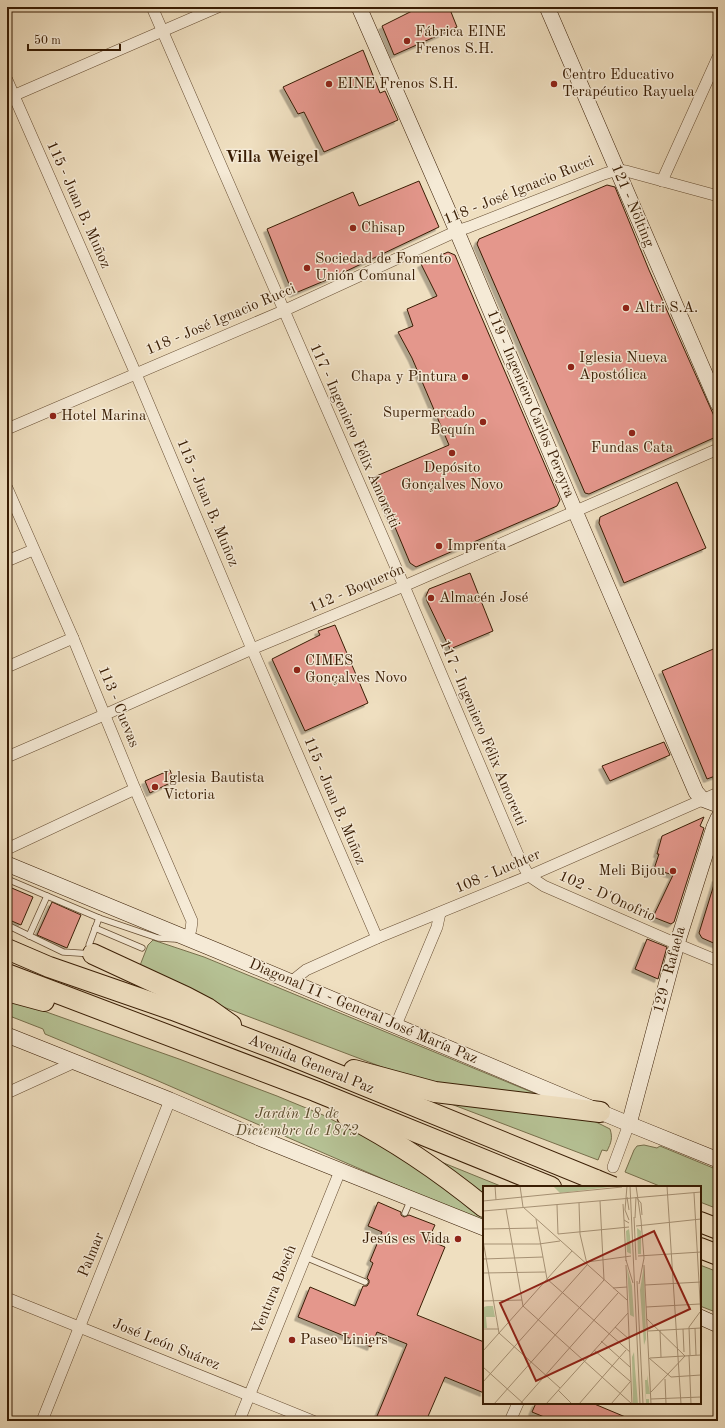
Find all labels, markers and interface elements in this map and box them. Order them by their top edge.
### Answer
place label: Fábrica EINE Frenos S.H. [415,25,506,57]
scale bar [28,26,120,52]
text: 50 m [34,34,61,47]
marker: Fábrica EINE Frenos S.H. [402,36,412,46]
place label: Centro Educativo Terapéutico Rayuela [562,68,695,100]
place label: EINE Frenos S.H. [337,77,458,92]
marker: EINE Frenos S.H. [324,79,334,89]
marker: Centro Educativo Terapéutico Rayuela [549,79,559,89]
street label: 115 - Juan B. Muñoz [43,139,113,271]
district label: Villa Weigel [225,149,319,166]
street label: 118 - José Ignacio Rucci [442,154,596,228]
street label: 121 - Nölting [608,162,656,250]
place label: Chisap [361,221,405,236]
marker: Chisap [348,223,358,233]
place label: Sociedad de Fomento Unión Comunal [315,252,452,284]
marker: Sociedad de Fomento Unión Comunal [302,263,312,273]
street label: 118 - José Ignacio Rucci [144,282,298,358]
place label: Altri S.A. [634,301,698,316]
marker: Altri S.A. [621,303,631,313]
street label: 119 - Ingeniero Carlos Pereyra [484,308,577,501]
street label: 117 - Ingeniero Félix Amoretti [306,341,402,531]
place label: Iglesia Nueva Apostólica [579,351,668,383]
marker: Iglesia Nueva Apostólica [566,362,576,372]
place label: Chapa y Pintura [351,370,458,385]
marker: Chapa y Pintura [460,372,470,382]
place label: Supermercado Bequín [383,406,475,438]
place label: Hotel Marina [61,409,147,424]
marker: Hotel Marina [48,411,58,421]
marker: Supermercado Bequín [478,417,488,427]
marker: Fundas Cata [627,428,637,438]
street label: 115 - Juan B. Muñoz [173,437,241,569]
place label: Fundas Cata [591,441,674,456]
marker: Depósito Gonçalves Novo [447,448,457,458]
place label: Depósito Gonçalves Novo [401,461,503,493]
place label: Imprenta [447,539,507,554]
marker: Imprenta [434,541,444,551]
street label: 112 - Boquerón [307,562,407,616]
place label: Almacén José [439,591,529,606]
marker: Almacén José [426,593,436,603]
street label: 117 - Ingeniero Félix Amoretti [436,638,528,828]
place label: CIMES Gonçalves Novo [305,654,407,686]
street label: 113 - Cuevas [95,664,141,750]
marker: CIMES Gonçalves Novo [292,665,302,675]
street label: 115 - Juan B. Muñoz [300,735,368,867]
place label: Iglesia Bautista Victoria [163,771,265,803]
marker: Iglesia Bautista Victoria [150,782,160,792]
street label: 108 - Luchter [453,847,543,897]
place label: Meli Bijou [599,864,665,879]
marker: Meli Bijou [668,866,678,876]
street label: 102 - D'Onofrio [556,869,658,925]
street label: 129 - Rafaela [651,925,689,1015]
street label: Diagonal 11 - General José María Paz [246,957,480,1067]
street label: Avenida General Paz [246,1033,376,1097]
park label: Jardín 18 de Diciembre de 1872 [235,1107,359,1139]
inset map [483,1186,701,1404]
street label: Palmar [76,1231,108,1279]
place label: Jesús es Vida [362,1232,451,1247]
marker: Jesús es Vida [453,1234,463,1244]
street label: Ventura Bosch [250,1243,300,1337]
street label: José León Suárez [110,1317,222,1373]
place label: Paseo Liniers [300,1333,388,1348]
marker: Paseo Liniers [287,1335,297,1345]

